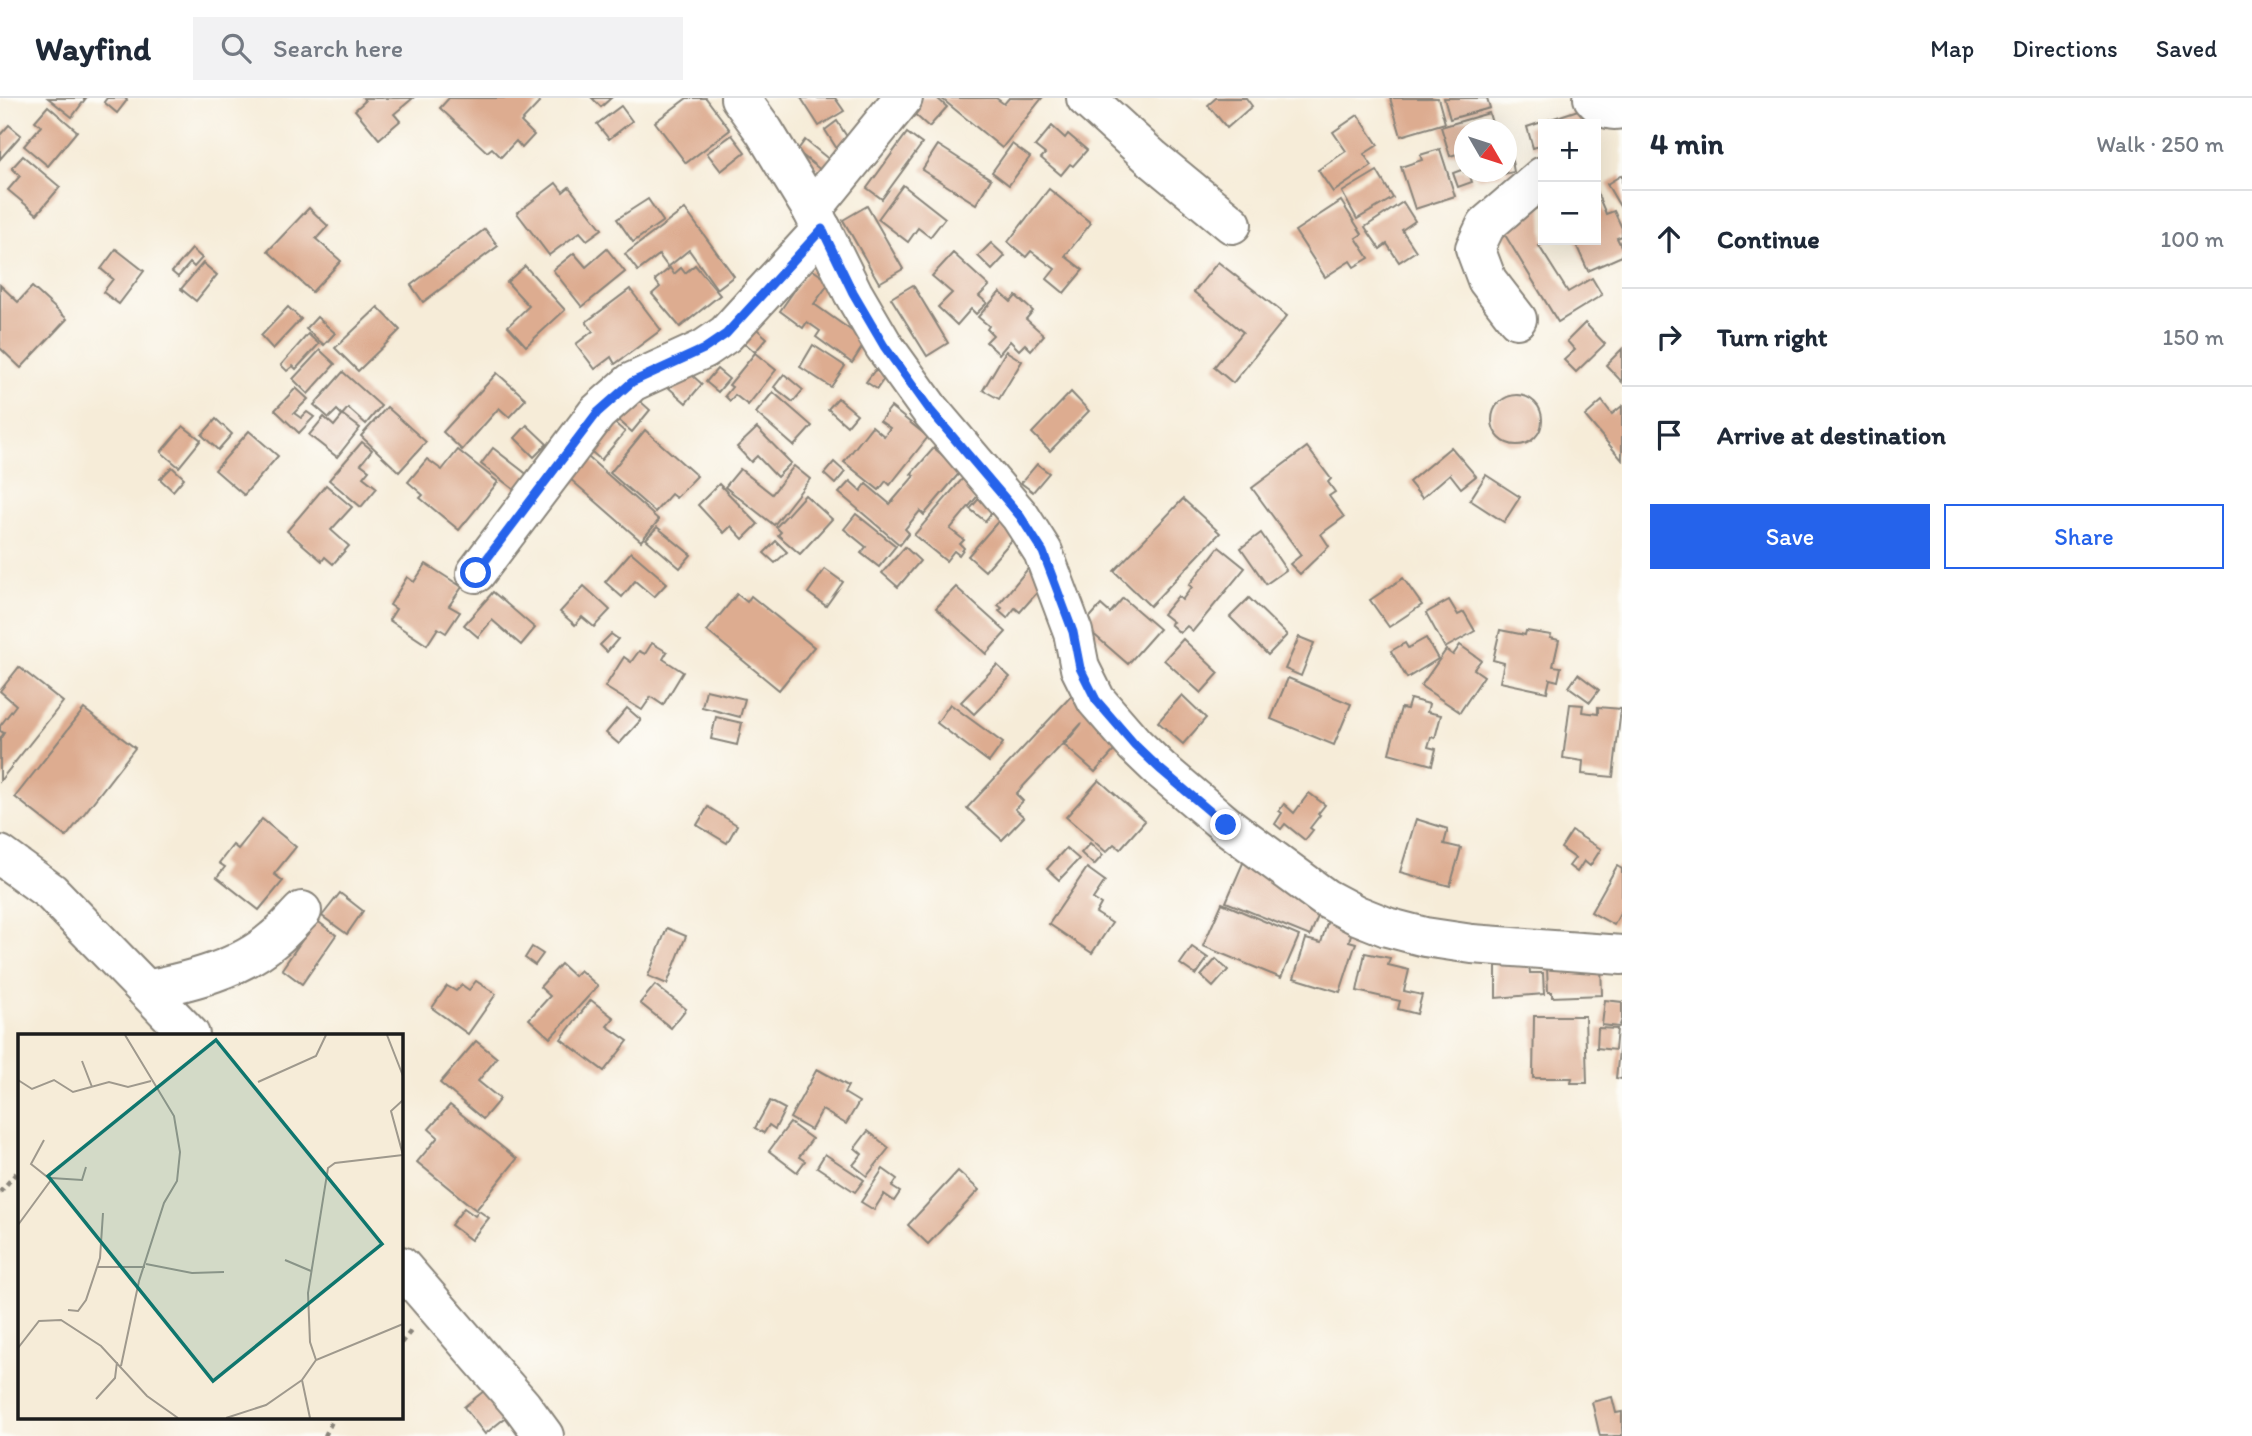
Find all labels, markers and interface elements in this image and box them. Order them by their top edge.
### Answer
search box [193,17,683,80]
text: Wayfind [35,29,151,68]
icon: search [217,29,255,67]
text: Search here [273,32,403,64]
text: Map [1930,34,1974,63]
text: Directions [2012,34,2118,63]
text: Saved [2156,34,2217,63]
north arrow [1454,119,1517,182]
map controls [1538,119,1601,245]
button: + [1538,119,1601,182]
text: 4 min [1650,125,1724,162]
text: Walk · 250 m [2096,130,2224,158]
button: − [1538,182,1601,245]
icon: ahead [1650,220,1688,258]
text: Continue [1717,223,1820,255]
text: 100 m [2160,225,2224,253]
icon: right [1650,318,1688,356]
text: Turn right [1717,321,1828,353]
text: 150 m [2163,323,2224,351]
icon: arrive [1650,416,1688,454]
text: Arrive at destination [1717,419,1946,451]
button: Save [1650,504,1930,569]
button: Share [1944,504,2224,569]
route start [460,557,491,588]
route end [1210,809,1241,840]
inset map [18,1034,402,1418]

